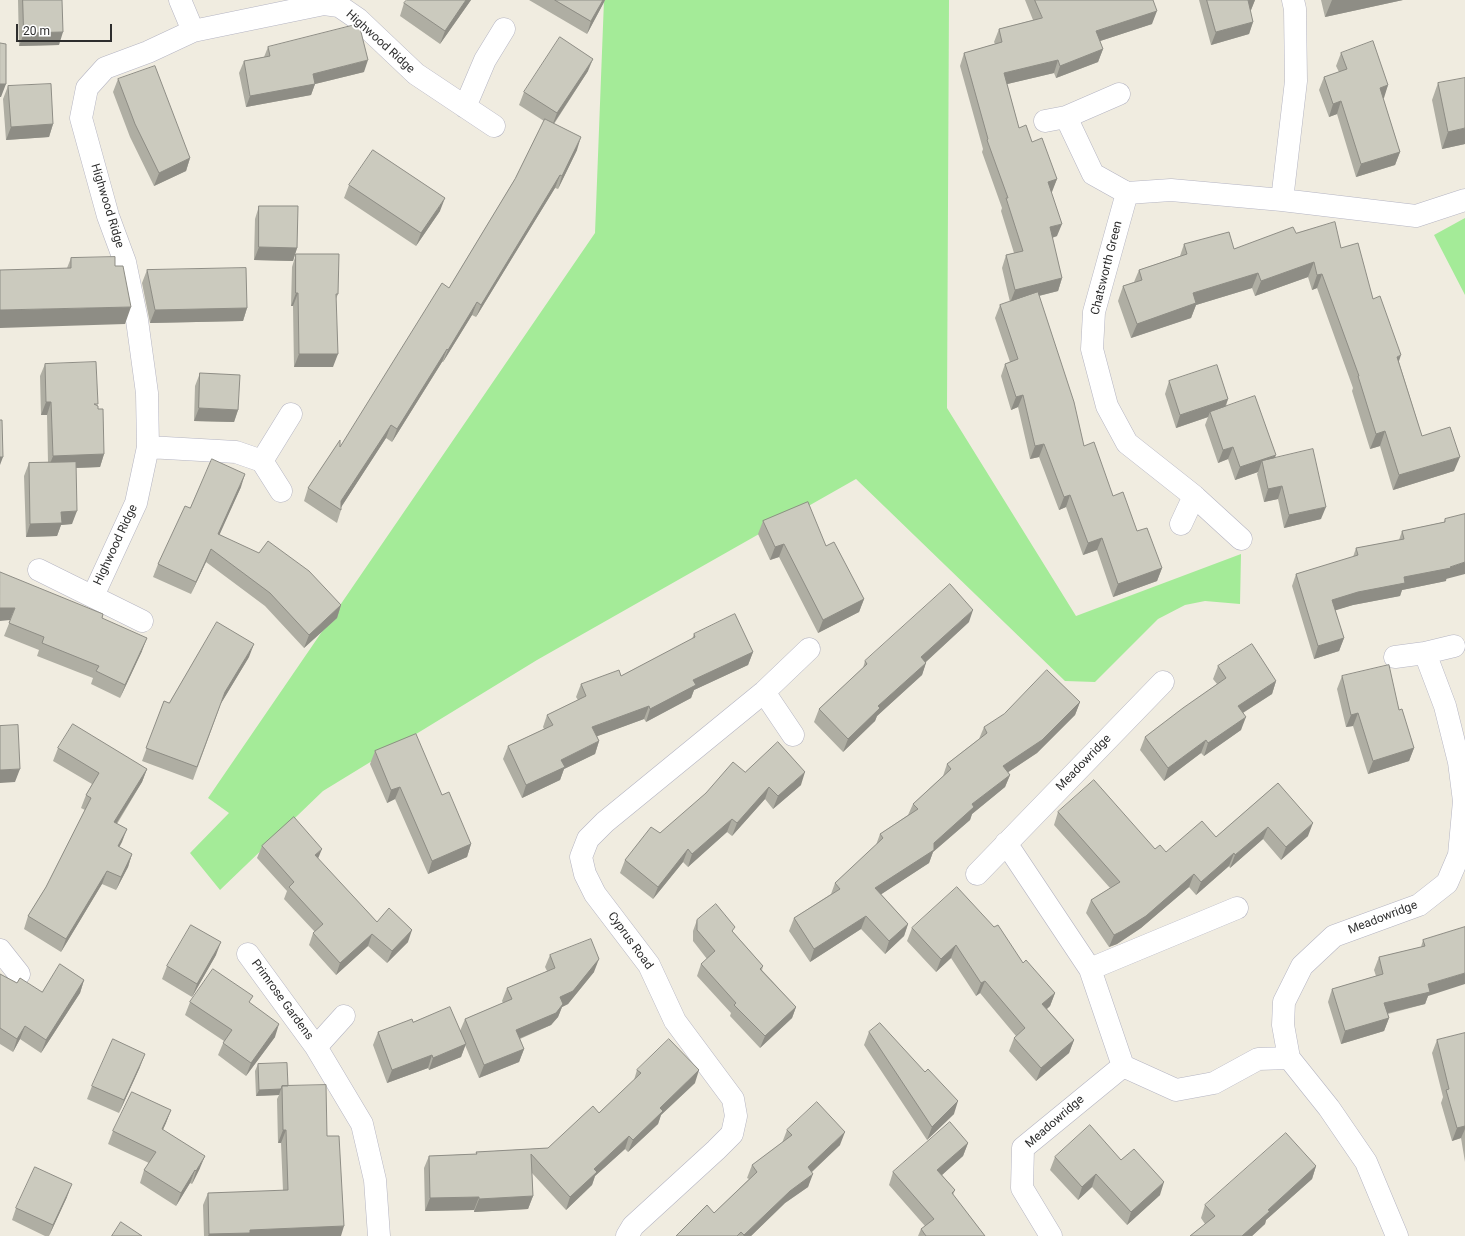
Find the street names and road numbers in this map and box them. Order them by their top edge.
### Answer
street label: Highwood Ridge [343,7,417,77]
street label: Highwood Ridge [87,162,127,250]
street label: Chatsworth Green [1088,220,1126,316]
street label: Highwood Ridge [91,502,141,588]
street label: Meadowridge [1054,732,1114,794]
street label: Meadowridge [1346,898,1420,938]
street label: Cyprus Road [604,909,656,973]
street label: Primrose Gardens [248,957,316,1043]
street label: Meadowridge [1023,1093,1087,1151]

